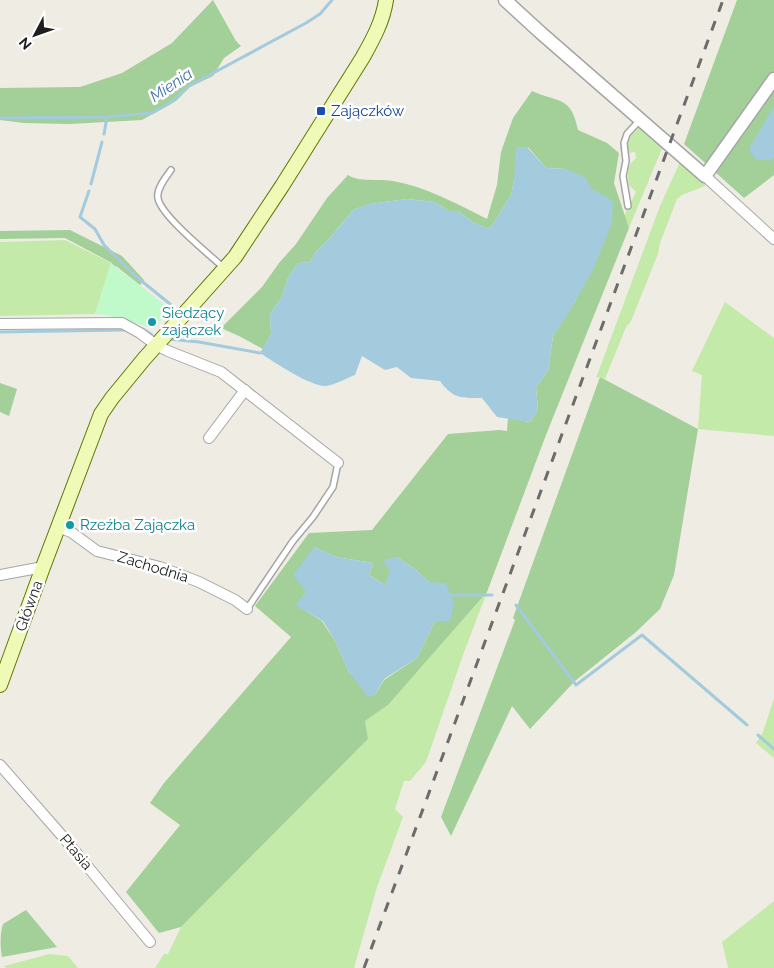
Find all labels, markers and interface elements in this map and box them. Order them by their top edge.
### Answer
north arrow [10,10,60,60]
text: N [16,34,35,53]
water label: Mienia [146,64,196,106]
place label: Zajączków [331,102,404,120]
marker: Zajączków [315,105,327,117]
place label: Siedzący zajączek [162,304,224,339]
marker: Siedzący zajączek [146,316,158,328]
place label: Rzeźba Zajączka [80,516,195,534]
marker: Rzeźba Zajączka [64,519,76,531]
street label: Zachodnia [115,548,191,586]
street label: Główna [11,578,47,634]
street label: Ptasia [56,830,96,874]

